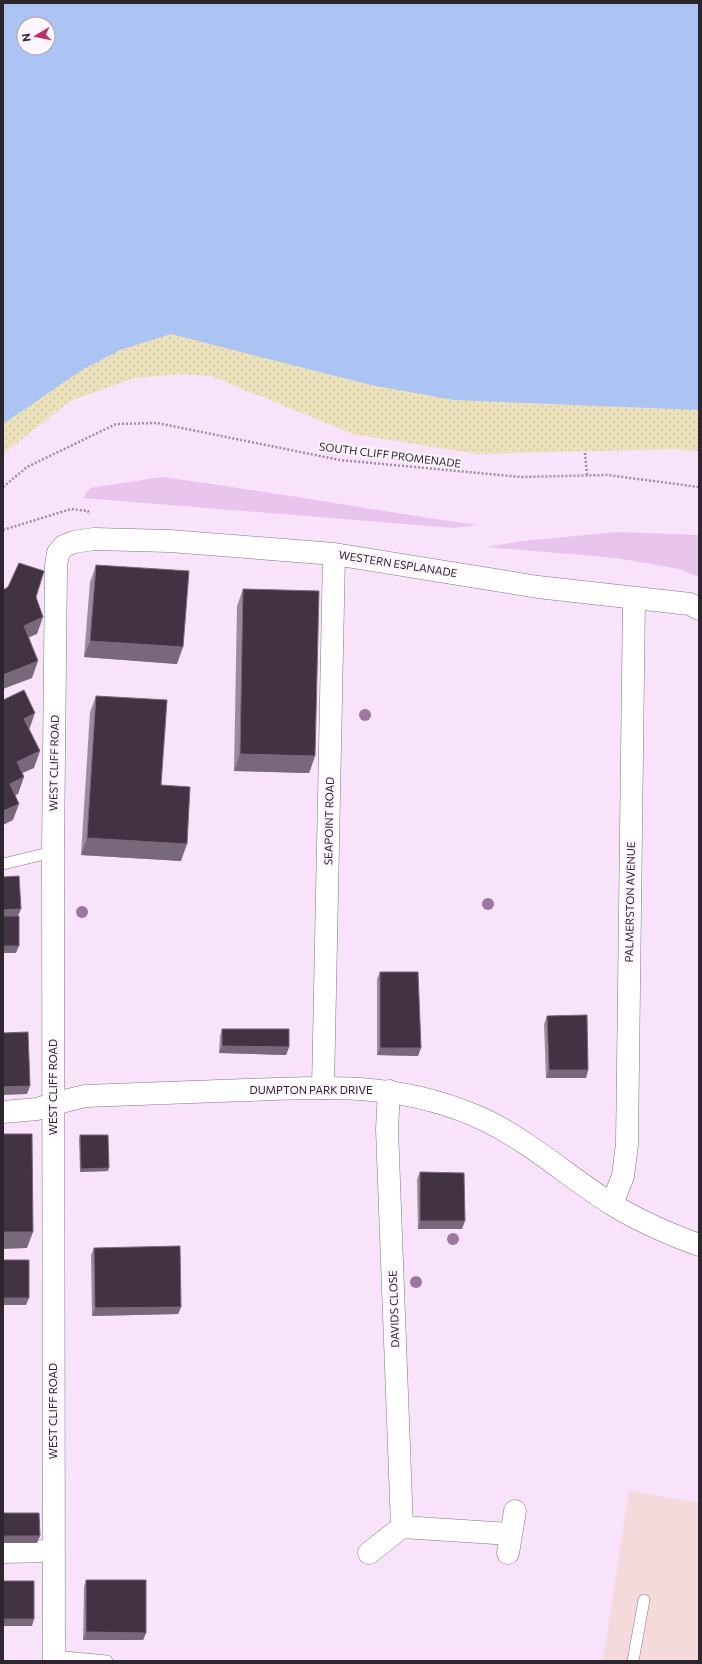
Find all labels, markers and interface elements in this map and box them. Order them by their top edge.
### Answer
north arrow [16,16,56,56]
text: N [19,33,33,43]
street label: SOUTH CLIFF PROMENADE [318,439,462,470]
street label: WESTERN ESPLANADE [338,548,458,579]
street label: WEST CLIFF ROAD [46,715,61,811]
street label: SEAPOINT ROAD [321,777,336,865]
street label: PALMERSTON AVENUE [622,841,637,962]
street label: WEST CLIFF ROAD [46,1039,59,1135]
street label: DUMPTON PARK DRIVE [250,1083,372,1096]
street label: DAVIDS CLOSE [386,1270,401,1348]
street label: WEST CLIFF ROAD [46,1363,59,1459]

